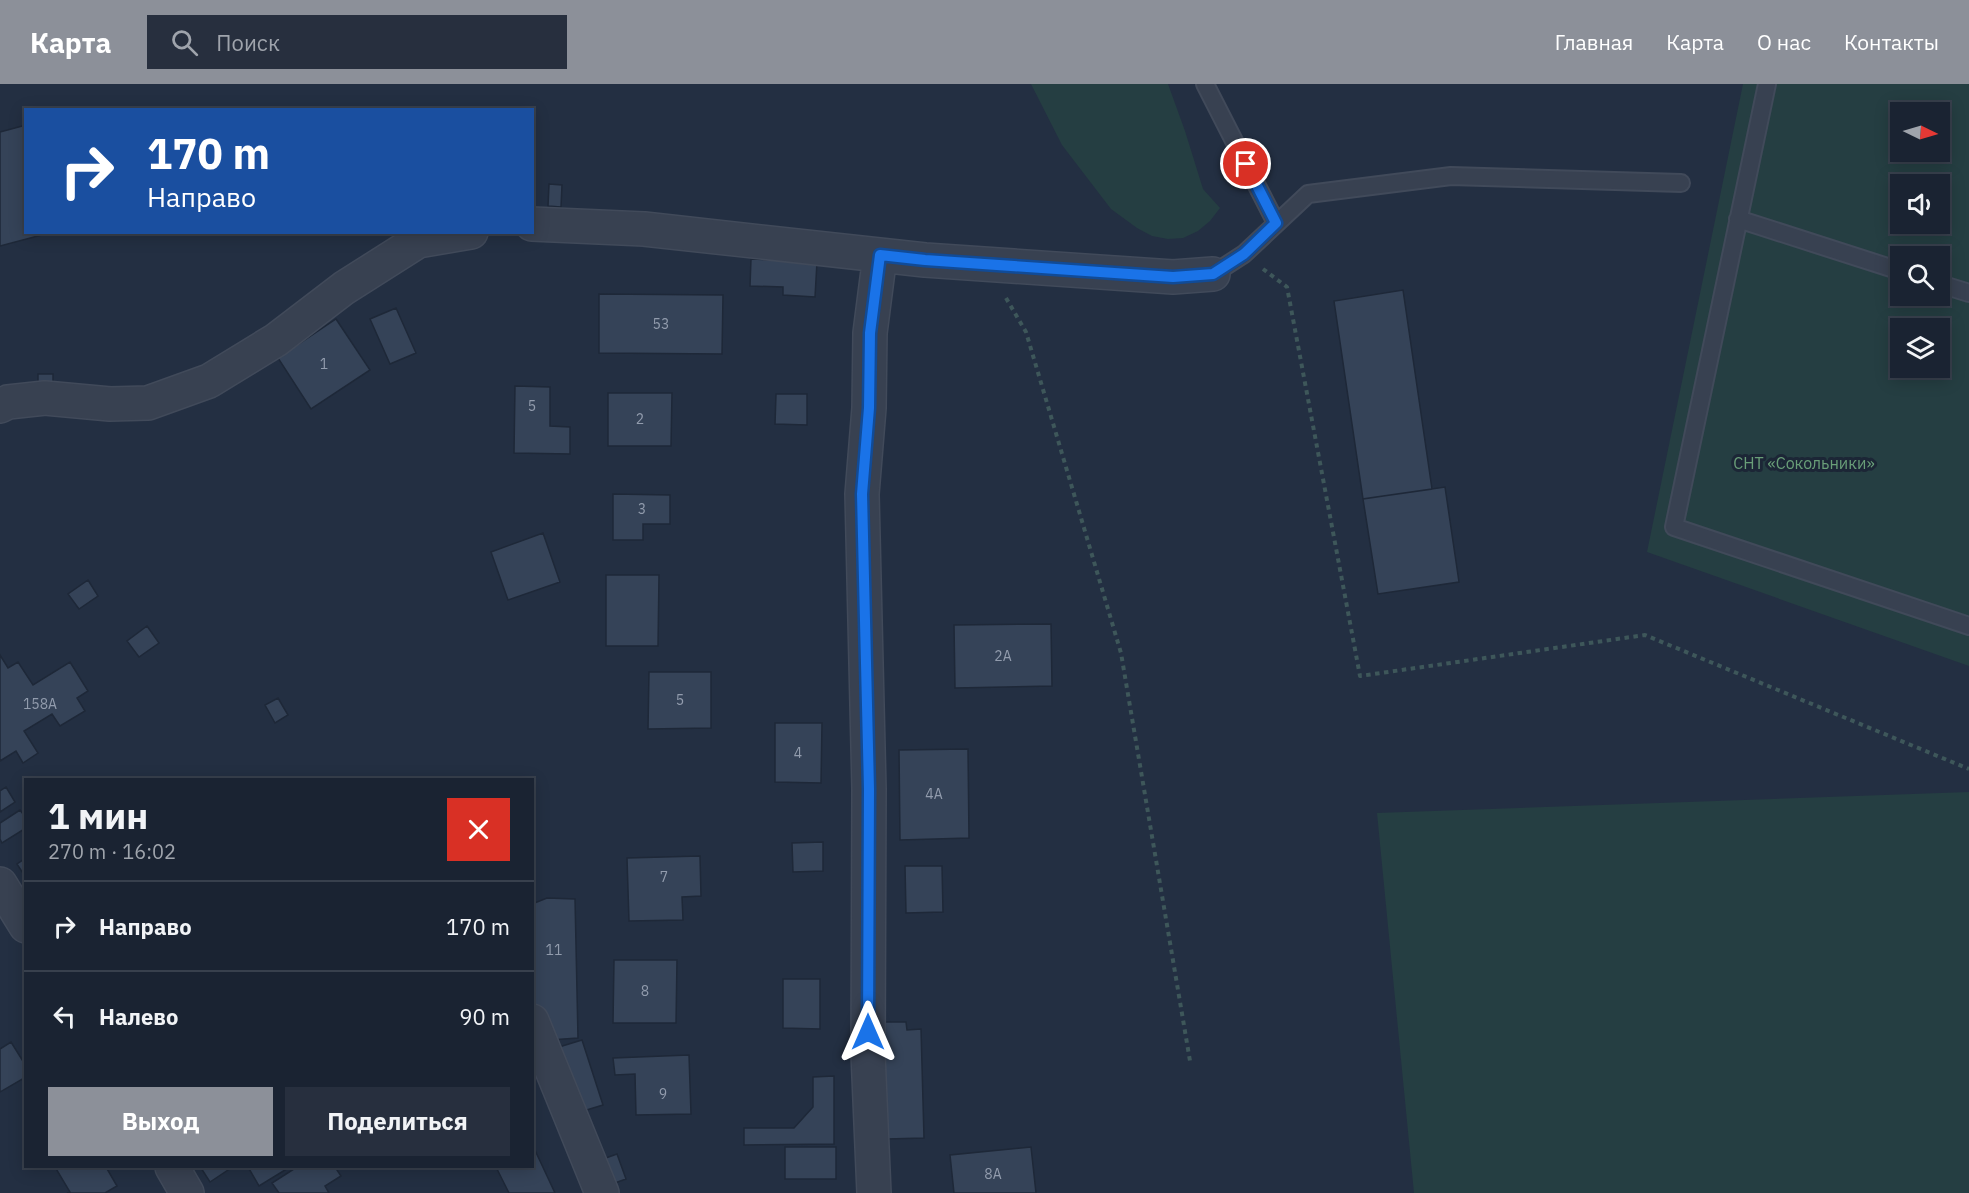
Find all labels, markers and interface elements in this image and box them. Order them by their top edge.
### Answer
search box [147,15,567,69]
text: Карта [30,24,111,61]
icon: search [168,26,201,59]
text: Поиск [216,28,280,57]
text: Главная [1555,28,1633,56]
text: Карта [1666,28,1724,56]
text: О нас [1757,28,1811,56]
text: Контакты [1844,28,1939,56]
north arrow [1890,102,1950,162]
map controls [1890,102,1950,378]
text: 170 m [147,126,270,181]
icon: right [48,132,126,210]
pin [1220,138,1271,189]
icon: arrive [1229,147,1262,180]
button: sound [1890,174,1950,234]
text: Направо [147,179,256,214]
button: search [1890,246,1950,306]
house number: 53 [653,315,669,333]
button: layers [1890,318,1950,378]
house number: 1 [320,355,328,373]
house number: 5 [528,397,536,415]
house number: 2 [636,410,644,428]
park label: СНТ «Сокольники» [1733,453,1875,473]
house number: 3 [638,500,646,518]
house number: 2А [994,647,1012,665]
house number: 5 [676,691,684,709]
house number: 158А [23,695,57,713]
house number: 4 [794,744,802,762]
house number: 4А [925,785,943,803]
text: 1 мин [48,792,148,839]
button: close [447,798,510,861]
text: 270 m · 16:02 [48,838,176,865]
house number: 7 [660,868,668,886]
icon: right [48,910,81,943]
text: Направо [99,912,192,941]
text: 170 m [446,912,510,941]
house number: 11 [546,941,562,959]
house number: 8 [641,982,649,1000]
icon: left [48,1000,81,1033]
position arrow [836,1000,900,1064]
text: Налево [99,1002,178,1031]
text: 90 m [459,1002,510,1031]
house number: 9 [659,1085,667,1103]
button: Выход [48,1087,273,1156]
button: Поделиться [285,1087,510,1156]
house number: 8А [984,1165,1002,1183]

